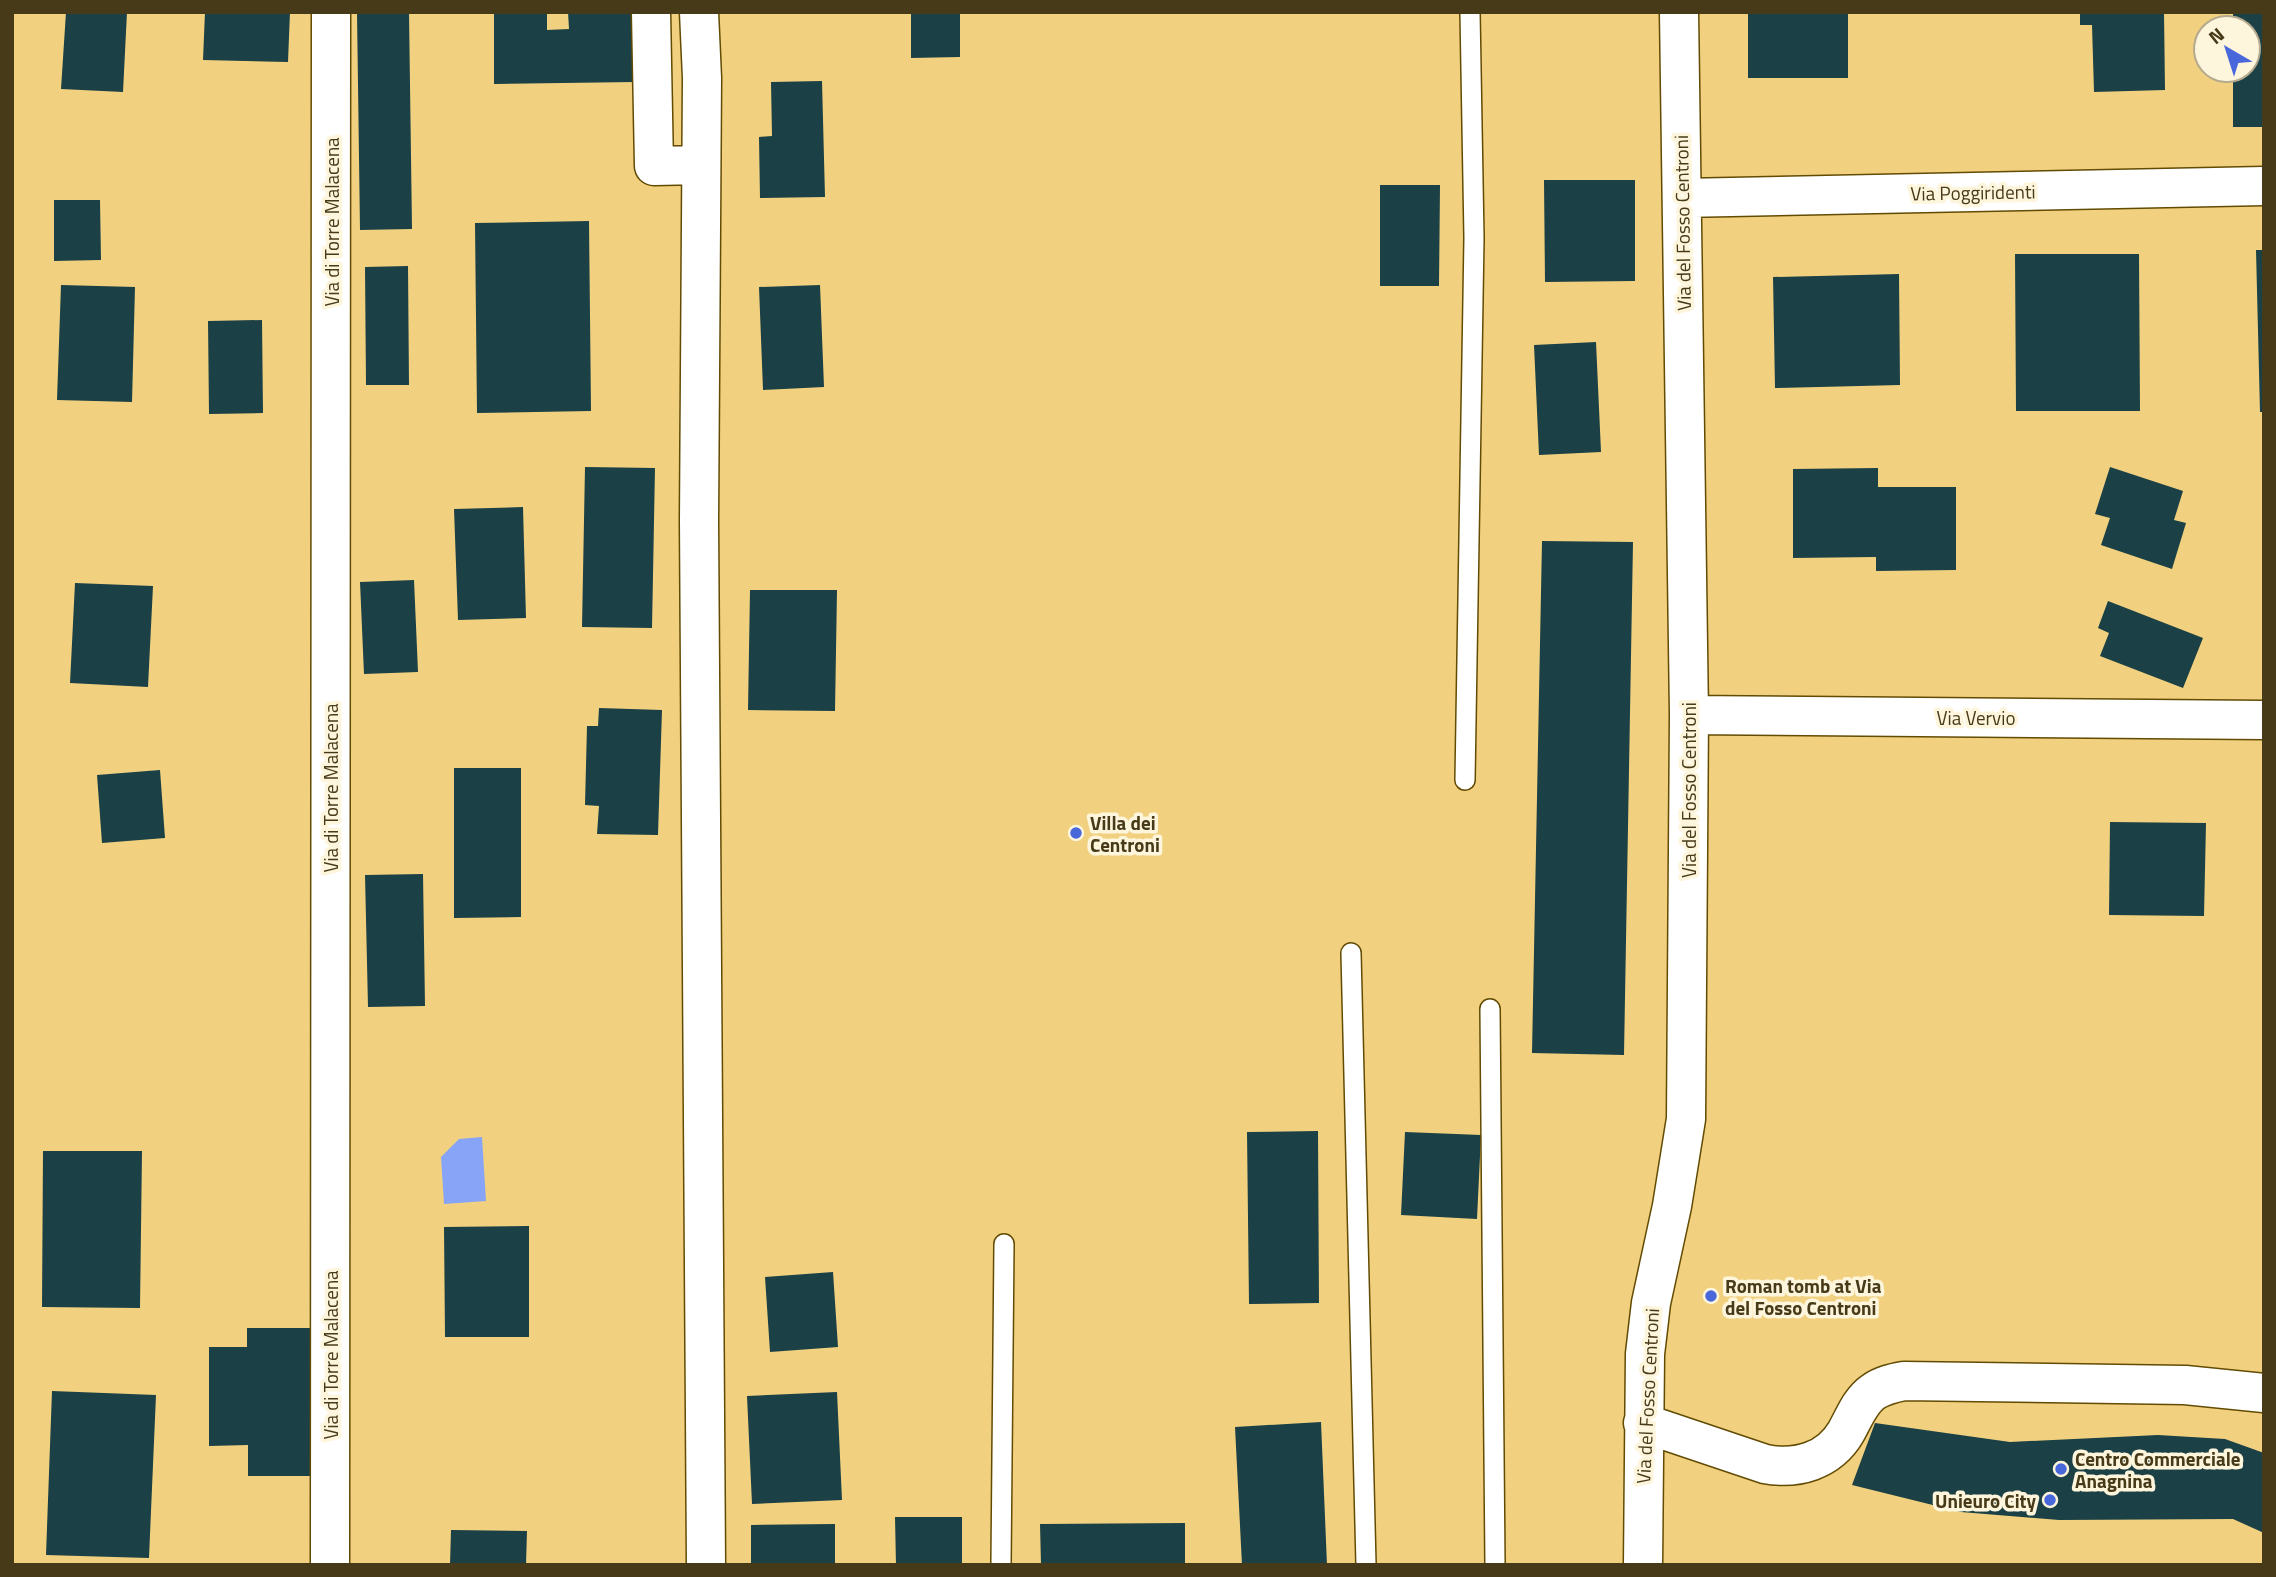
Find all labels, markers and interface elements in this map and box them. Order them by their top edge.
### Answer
north arrow [2192,14,2262,84]
text: N [2202,20,2230,51]
street label: Via del Fosso Centroni [1666,135,1698,311]
street label: Via di Torre Malacena [317,137,346,307]
street label: Via Poggiridenti [1910,176,2036,208]
street label: Via del Fosso Centroni [1674,702,1703,878]
street label: Via di Torre Malacena [316,703,345,873]
street label: Via Vervio [1937,703,2015,732]
place label: Villa dei Centroni [1090,808,1160,859]
marker: Villa dei Centroni [1068,825,1084,841]
street label: Via di Torre Malacena [316,1270,345,1440]
place label: Roman tomb at Via del Fosso Centroni [1725,1271,1882,1322]
marker: Roman tomb at Via del Fosso Centroni [1703,1288,1719,1304]
street label: Via del Fosso Centroni [1628,1307,1666,1485]
place label: Centro Commerciale Anagnina [2075,1444,2241,1495]
marker: Centro Commerciale Anagnina [2053,1461,2069,1477]
place label: Unieuro City [1935,1486,2036,1515]
marker: Unieuro City [2042,1492,2058,1508]

